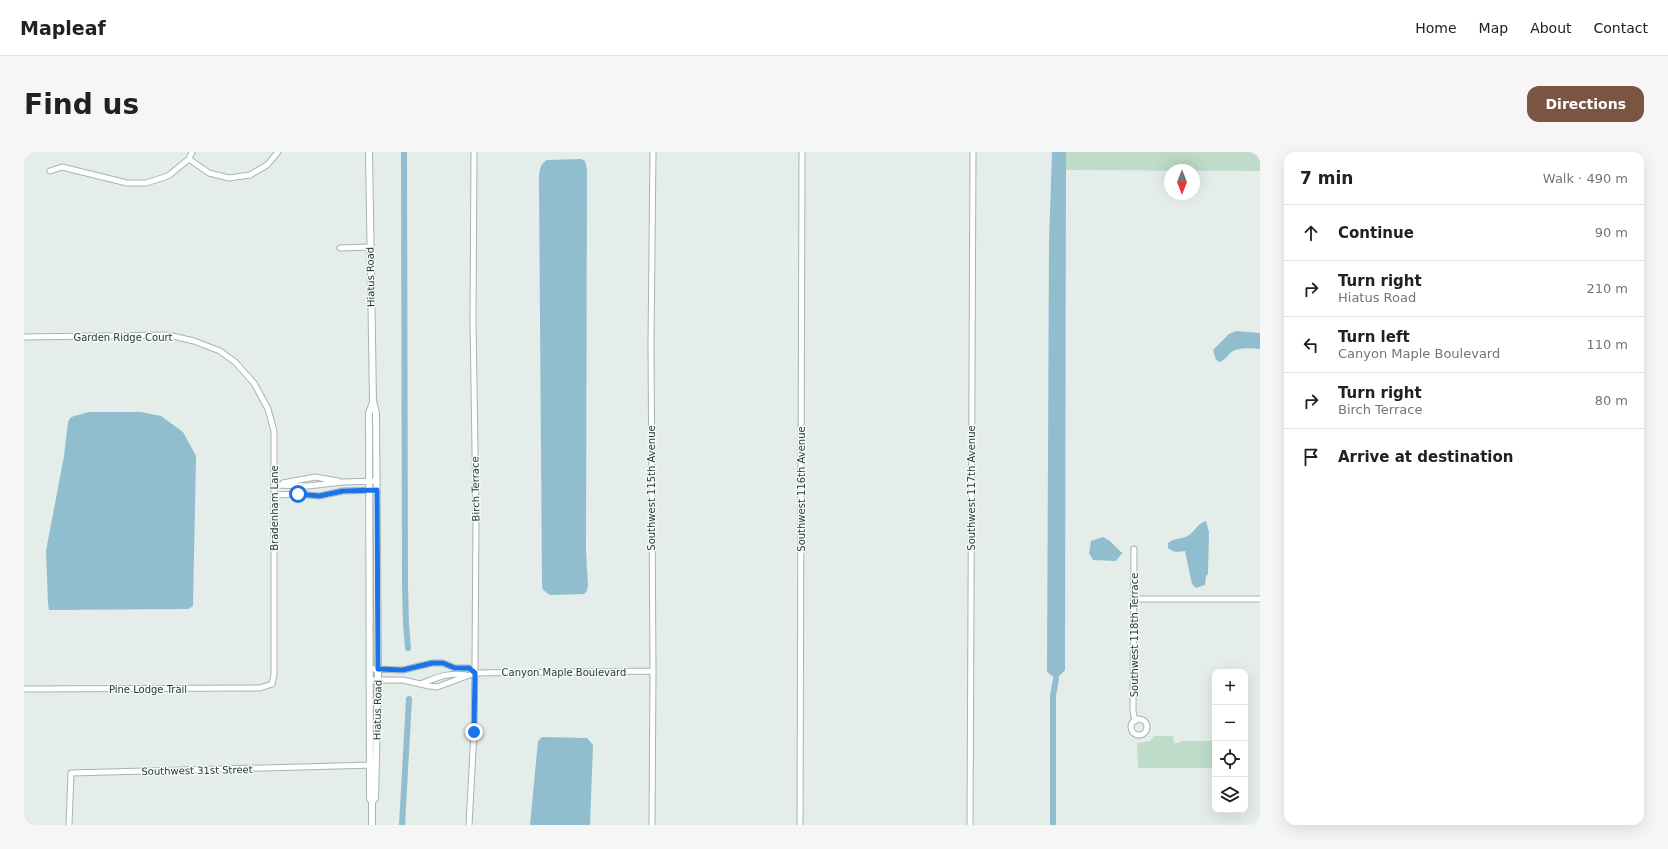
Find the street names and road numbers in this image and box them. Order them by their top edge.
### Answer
street label: Hiatus Road [364,247,377,307]
street label: Garden Ridge Court [73,332,173,343]
street label: Southwest 115th Avenue [646,425,657,551]
street label: Southwest 117th Avenue [966,425,977,551]
street label: Southwest 116th Avenue [796,426,807,552]
street label: Birch Terrace [469,456,482,522]
street label: Bradenham Lane [269,465,280,551]
street label: Southwest 118th Terrace [1129,573,1140,697]
street label: Canyon Maple Boulevard [502,667,626,678]
street label: Hiatus Road [371,680,384,740]
street label: Pine Lodge Trail [109,684,187,695]
street label: Southwest 31st Street [141,764,253,777]

